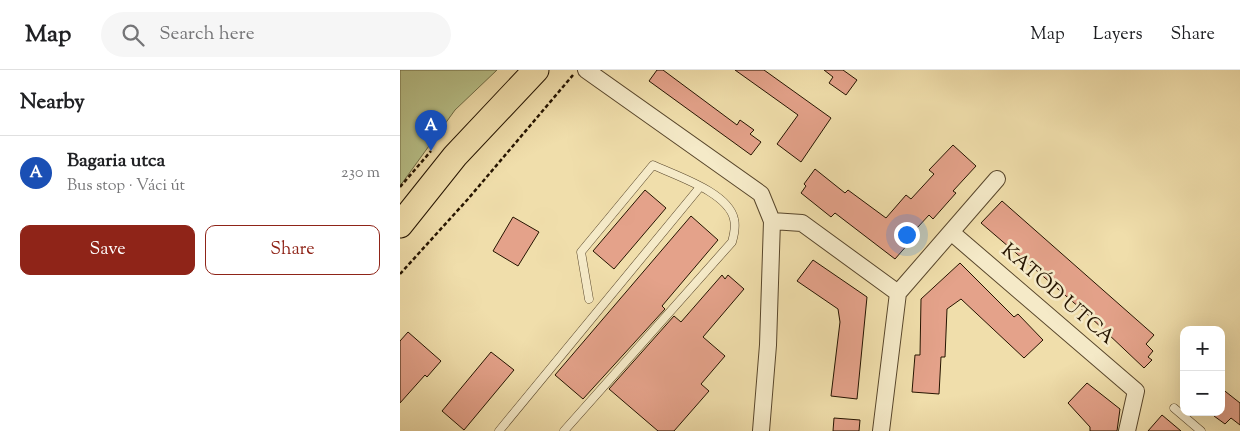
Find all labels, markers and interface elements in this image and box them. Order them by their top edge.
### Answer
search box [101,12,451,57]
text: Map [25,18,71,52]
icon: search [119,21,147,49]
text: Search here [159,21,255,48]
text: Map [1030,22,1065,48]
text: Layers [1093,22,1143,48]
text: Share [1171,22,1215,48]
text: Nearby [20,88,85,118]
pin: A [415,110,447,151]
text: Bagaria utca [67,148,165,175]
text: A [30,162,43,185]
text: 230 m [341,162,380,185]
text: Bus stop · Váci út [67,175,185,198]
your location [894,222,920,248]
button: Save [20,225,195,275]
button: Share [205,225,380,275]
street label: KATÓD UTCA [994,237,1121,353]
map controls [1180,326,1225,416]
button: + [1180,326,1225,371]
button: − [1180,371,1225,416]

